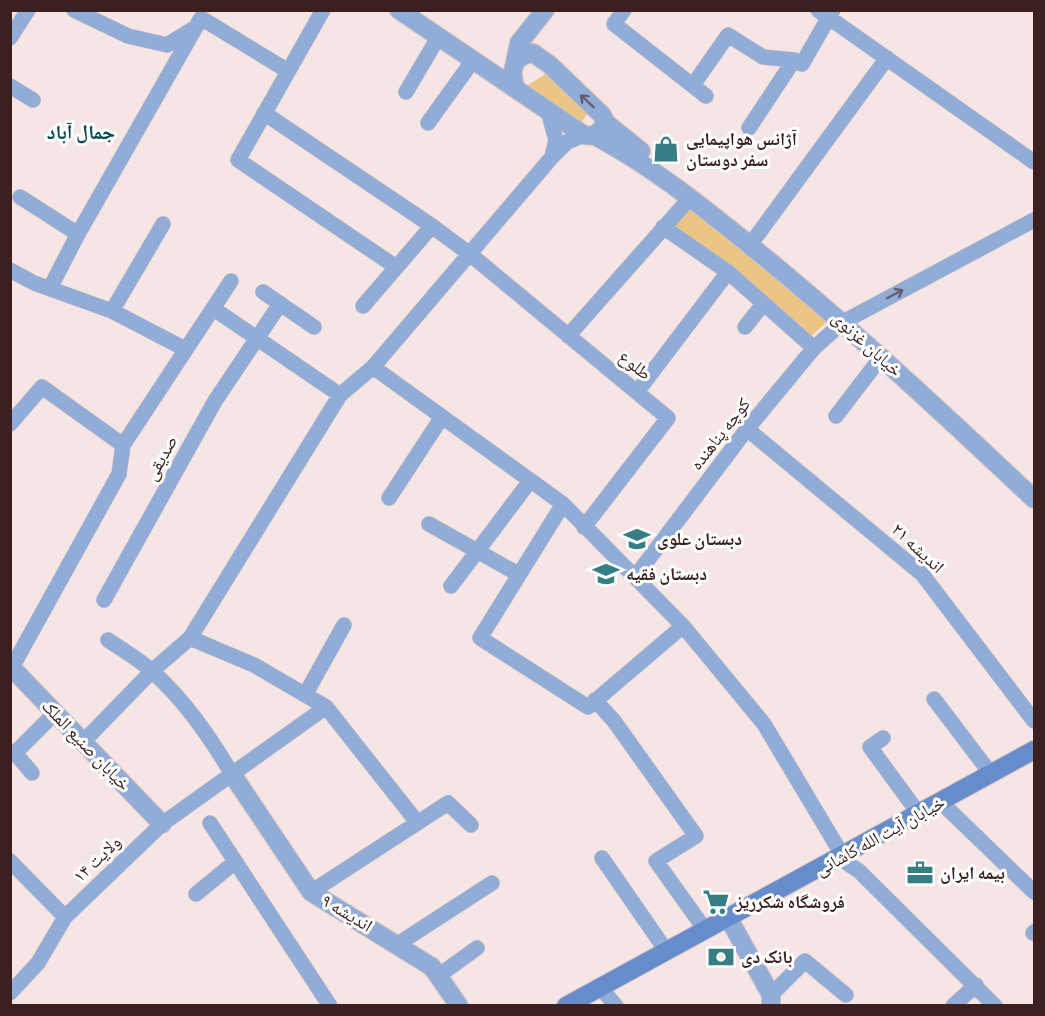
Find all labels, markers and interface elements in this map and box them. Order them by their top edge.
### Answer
one-way arrow [580,93,595,108]
district label: جمال آباد [47,120,115,144]
place label: آژانس هواپیمایی سفر دوستان [686,128,797,171]
shop icon: آژانس هواپیمایی سفر دوستان [651,134,681,164]
one-way arrow [886,288,903,300]
street label: خیابان غزنوی [827,307,907,381]
street label: طلوع [614,345,656,385]
street label: کوچه پناهنده [685,393,755,474]
street label: صدیقی [140,432,182,484]
street label: اندیشه ۲۱ [887,518,949,578]
school or university icon: دبستان علوی [622,524,652,554]
place label: دبستان علوی [657,528,742,550]
school or university icon: دبستان فقیه [591,559,621,589]
place label: دبستان فقیه [626,563,707,585]
street label: خیابان صنیع الملک [36,695,135,796]
street label: خیابان آیت الله کاشانی [811,791,949,881]
street label: ولایت ۱۴ [68,831,126,887]
office icon: بیمه ایران [905,858,935,888]
place label: بیمه ایران [940,862,1005,884]
supermarket icon: فروشگاه شکرریز [701,887,731,917]
street label: اندیشه ۹ [317,889,377,937]
place label: فروشگاه شکرریز [735,891,845,913]
bank icon: بانک دی [706,942,736,972]
place label: بانک دی [741,946,792,968]

